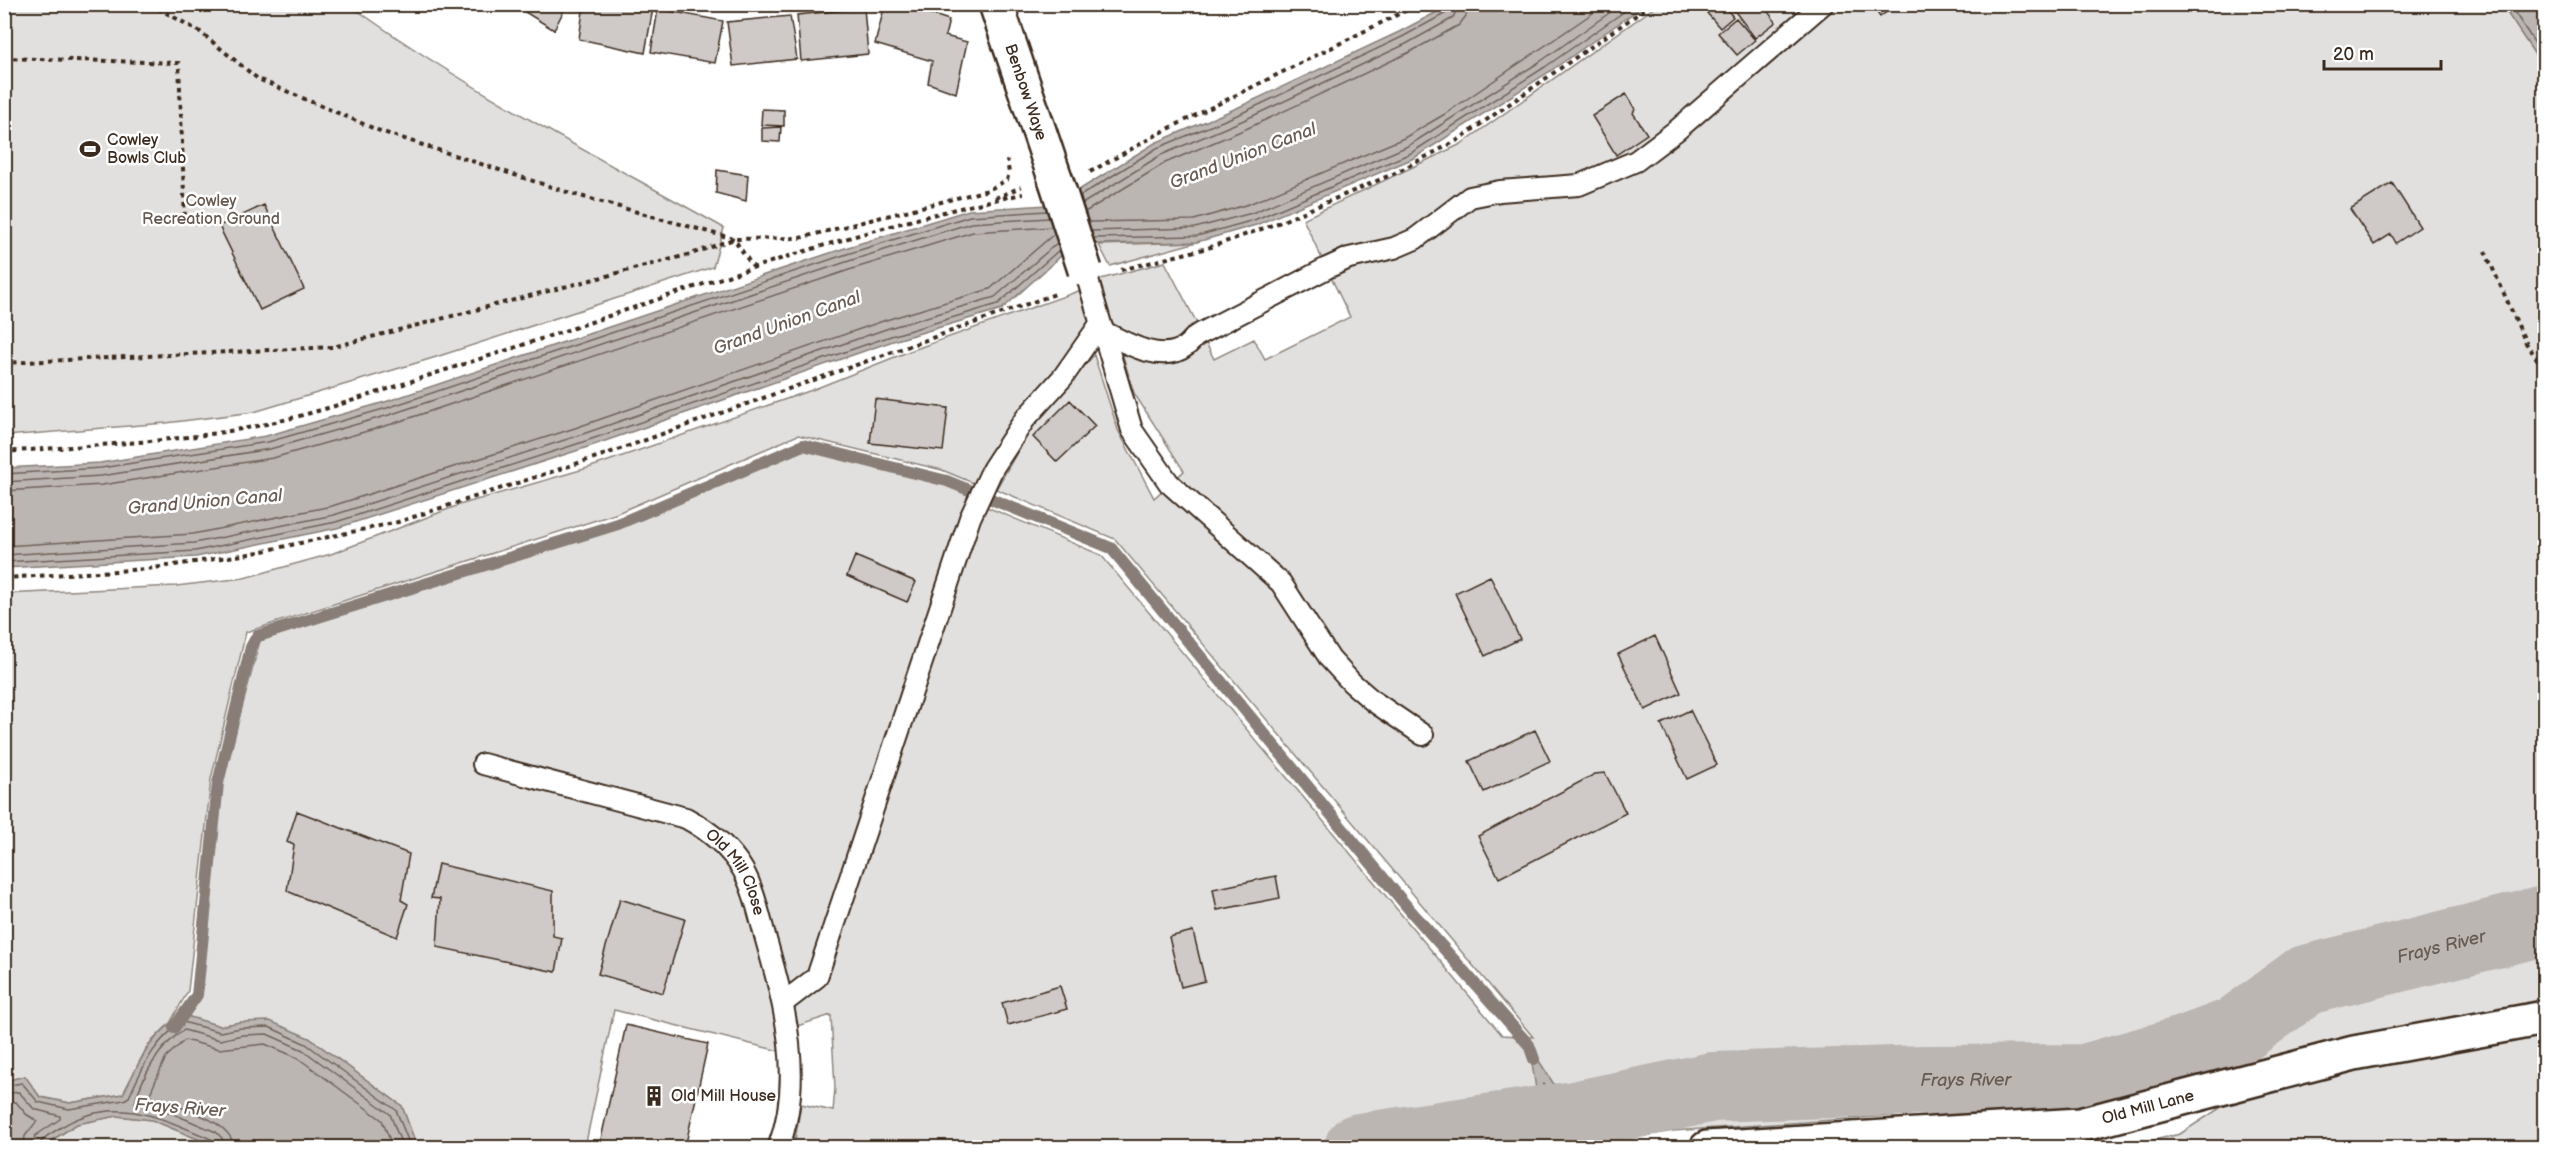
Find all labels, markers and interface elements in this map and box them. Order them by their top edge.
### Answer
scale bar [2324,33,2441,71]
street label: Benbow Waye [1001,41,1051,143]
text: 20 m [2333,44,2374,65]
water label: Grand Union Canal [1167,118,1320,194]
place label: Cowley Bowls Club [107,131,186,168]
sports icon: Cowley Bowls Club [78,137,102,161]
park label: Cowley Recreation Ground [142,192,280,229]
water label: Grand Union Canal [711,286,864,359]
water label: Grand Union Canal [127,485,284,519]
street label: Old Mill Close [702,825,769,918]
water label: Frays River [2395,925,2489,968]
water label: Frays River [1920,1069,2012,1091]
building icon: Old Mill House [642,1084,666,1108]
street label: Old Mill Lane [2100,1086,2197,1128]
place label: Old Mill House [671,1087,777,1106]
water label: Frays River [134,1094,227,1122]

